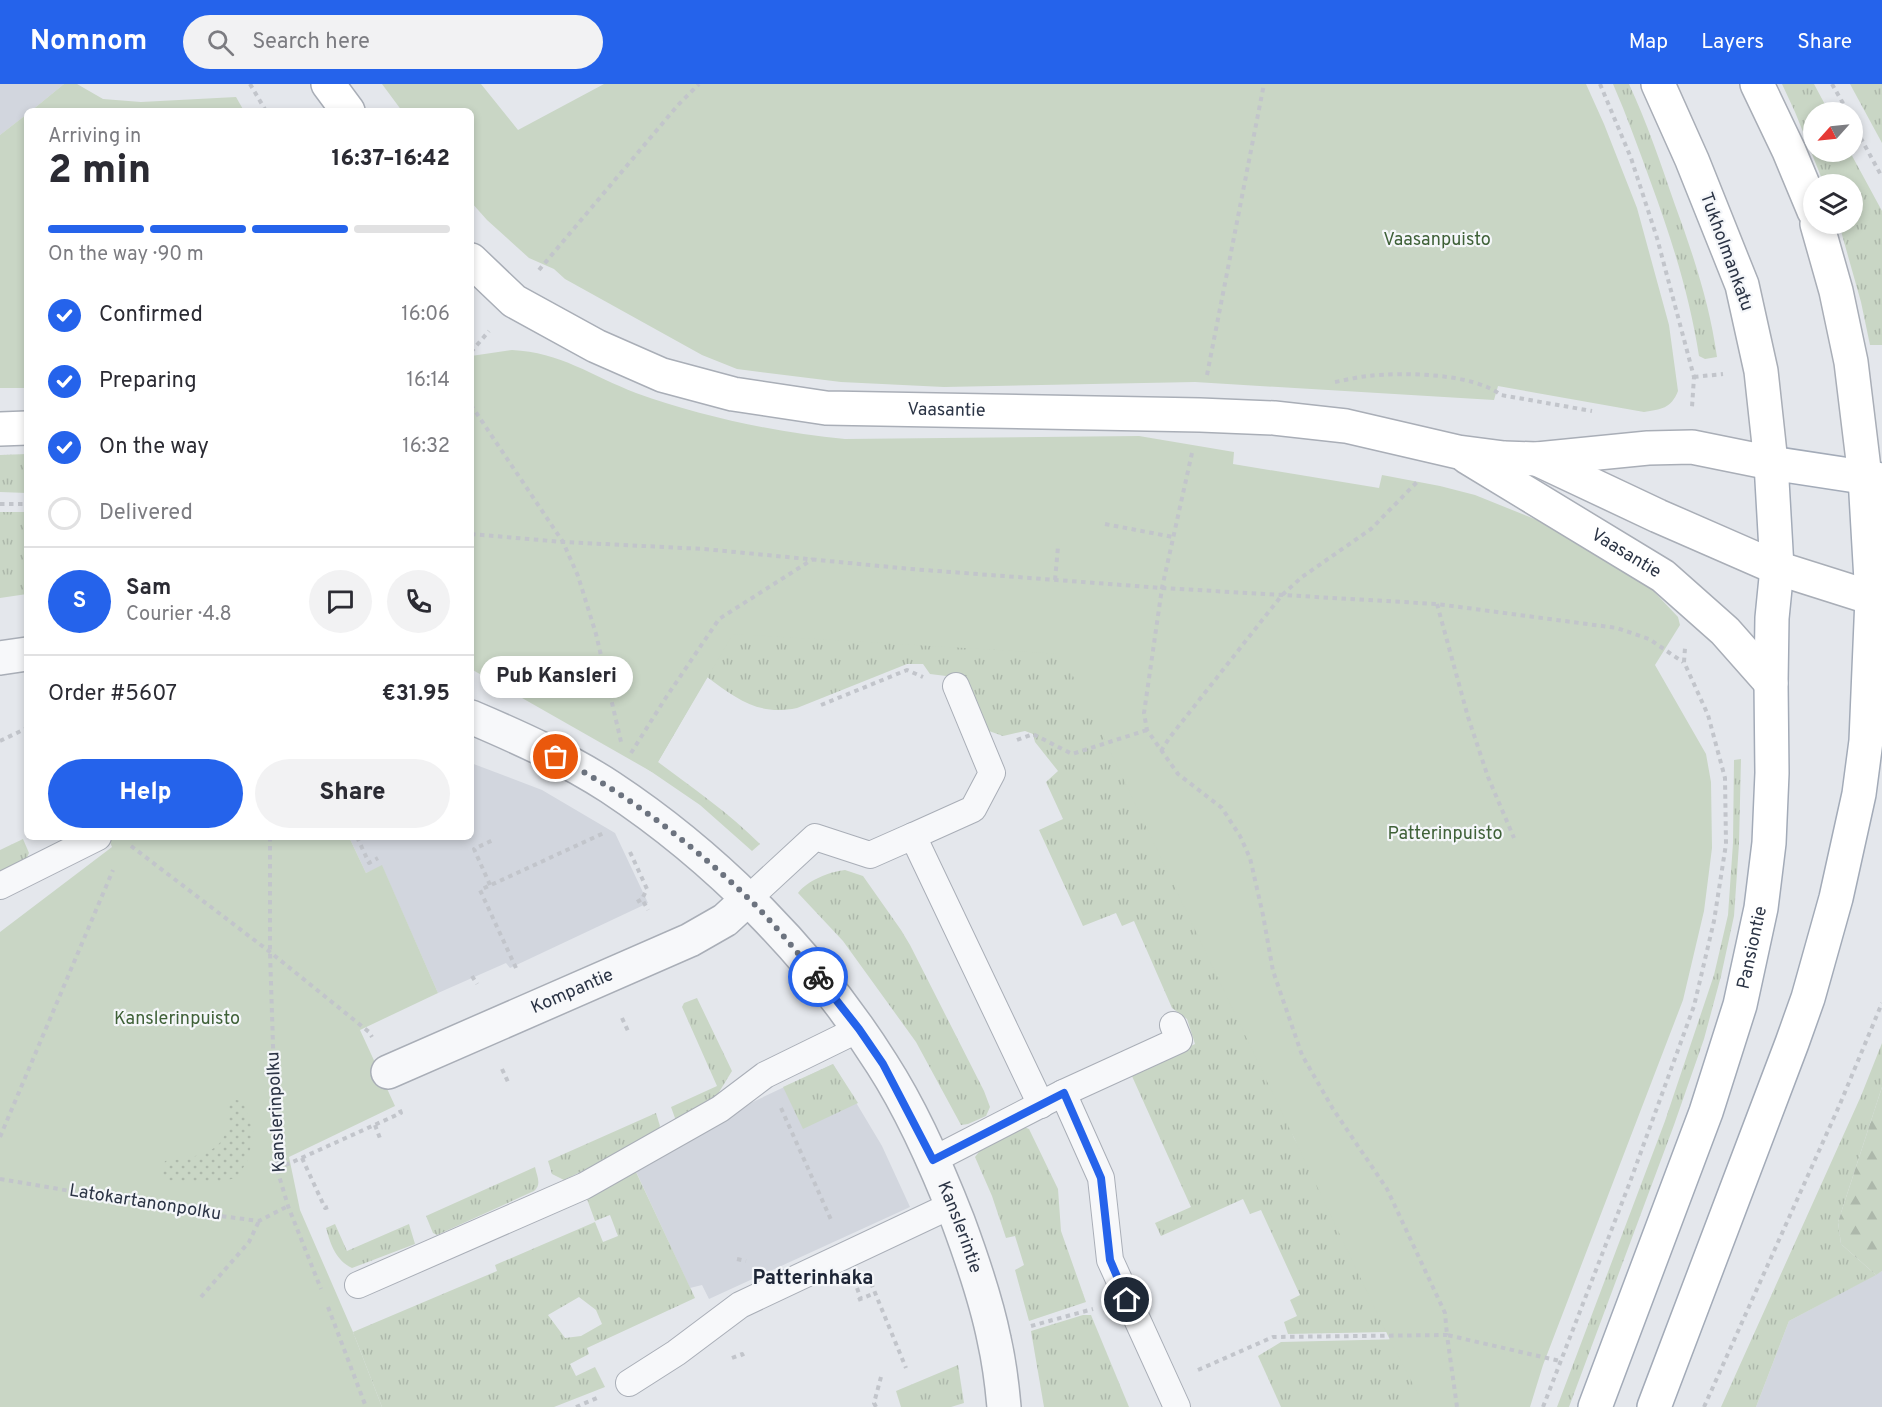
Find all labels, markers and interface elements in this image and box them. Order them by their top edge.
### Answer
search box [183,15,603,69]
text: Nomnom [30,24,147,60]
icon: search [204,26,237,59]
text: Search here [252,29,370,56]
text: Map [1629,29,1668,56]
text: Layers [1701,29,1764,56]
text: Share [1797,29,1852,56]
north arrow [1803,102,1863,162]
map controls [1803,102,1863,234]
text: Arriving in [48,124,141,150]
text: 16:37–16:42 [332,146,450,173]
text: 2 min [48,148,151,197]
button: layers [1803,174,1863,234]
street label: Tukholmankatu [1694,190,1758,314]
park label: Vaasanpuisto [1383,229,1491,252]
text: On the way · 90 m [48,242,204,268]
icon: check [48,299,81,332]
text: Confirmed [99,302,203,329]
text: 16:06 [401,302,450,328]
icon: check [48,365,81,398]
text: Preparing [99,368,197,395]
text: 16:14 [407,368,450,394]
street label: Vaasantie [907,398,986,422]
icon: check [48,431,81,464]
text: On the way [99,434,209,461]
text: 16:32 [402,434,450,460]
text: Delivered [99,500,193,527]
street label: Vaasantie [1587,523,1665,584]
button: chat [309,570,372,633]
button: phone [387,570,450,633]
text: Sam [126,575,171,602]
text: S [73,588,86,615]
text: Courier · 4.8 [126,602,232,628]
callout: Pub Kansleri [480,655,632,697]
text: Pub Kansleri [496,664,617,690]
text: Order #5607 [48,681,177,708]
text: €31.95 [382,681,450,708]
pin [530,731,581,782]
icon: bag [539,740,572,773]
button: Help [48,759,243,828]
button: Share [255,759,450,828]
park label: Patterinpuisto [1388,823,1502,846]
street label: Pansiontie [1732,904,1773,991]
courier [788,947,848,1007]
icon: bike [802,961,835,994]
street label: Kompantie [527,963,617,1020]
park label: Kanslerinpuisto [114,1008,240,1031]
street label: Kanslerinpolku [262,1051,292,1173]
street label: Kanslerintie [932,1178,987,1276]
street label: Latokartanonpolku [67,1180,223,1226]
district label: Patterinhaka [753,1266,873,1292]
pin [1101,1274,1152,1325]
icon: home [1110,1283,1143,1316]

